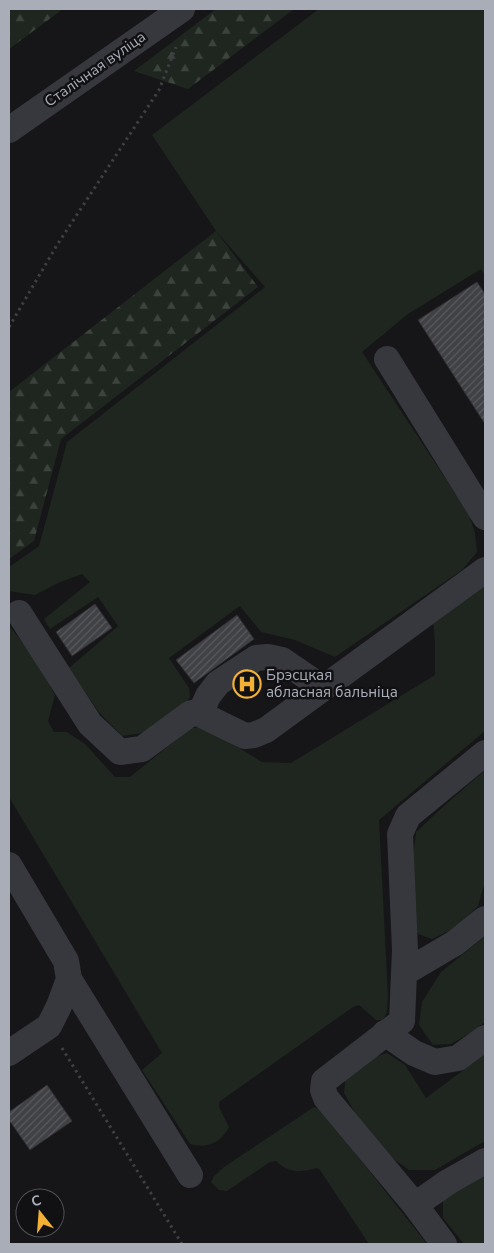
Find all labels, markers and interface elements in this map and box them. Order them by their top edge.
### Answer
street label: Сталічная вуліца [40,27,150,111]
place label: Брэсцкая абласная бальніца [266,665,398,702]
hospital icon: Брэсцкая абласная бальніца [232,669,262,699]
north arrow [15,1188,65,1238]
text: С [29,1190,44,1212]

